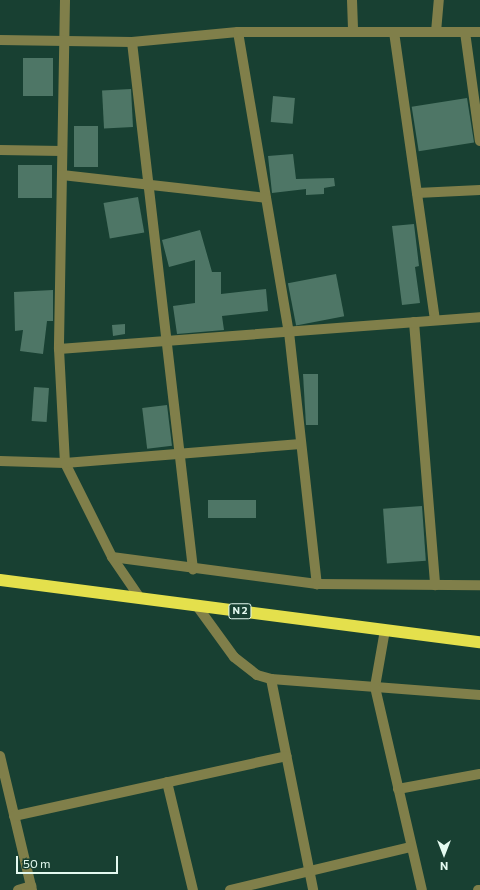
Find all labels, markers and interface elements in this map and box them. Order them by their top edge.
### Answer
road number: N 2 [228,603,252,619]
north arrow [424,834,464,874]
scale bar [18,848,120,874]
text: 50 m [23,856,51,870]
text: N [440,860,448,873]

